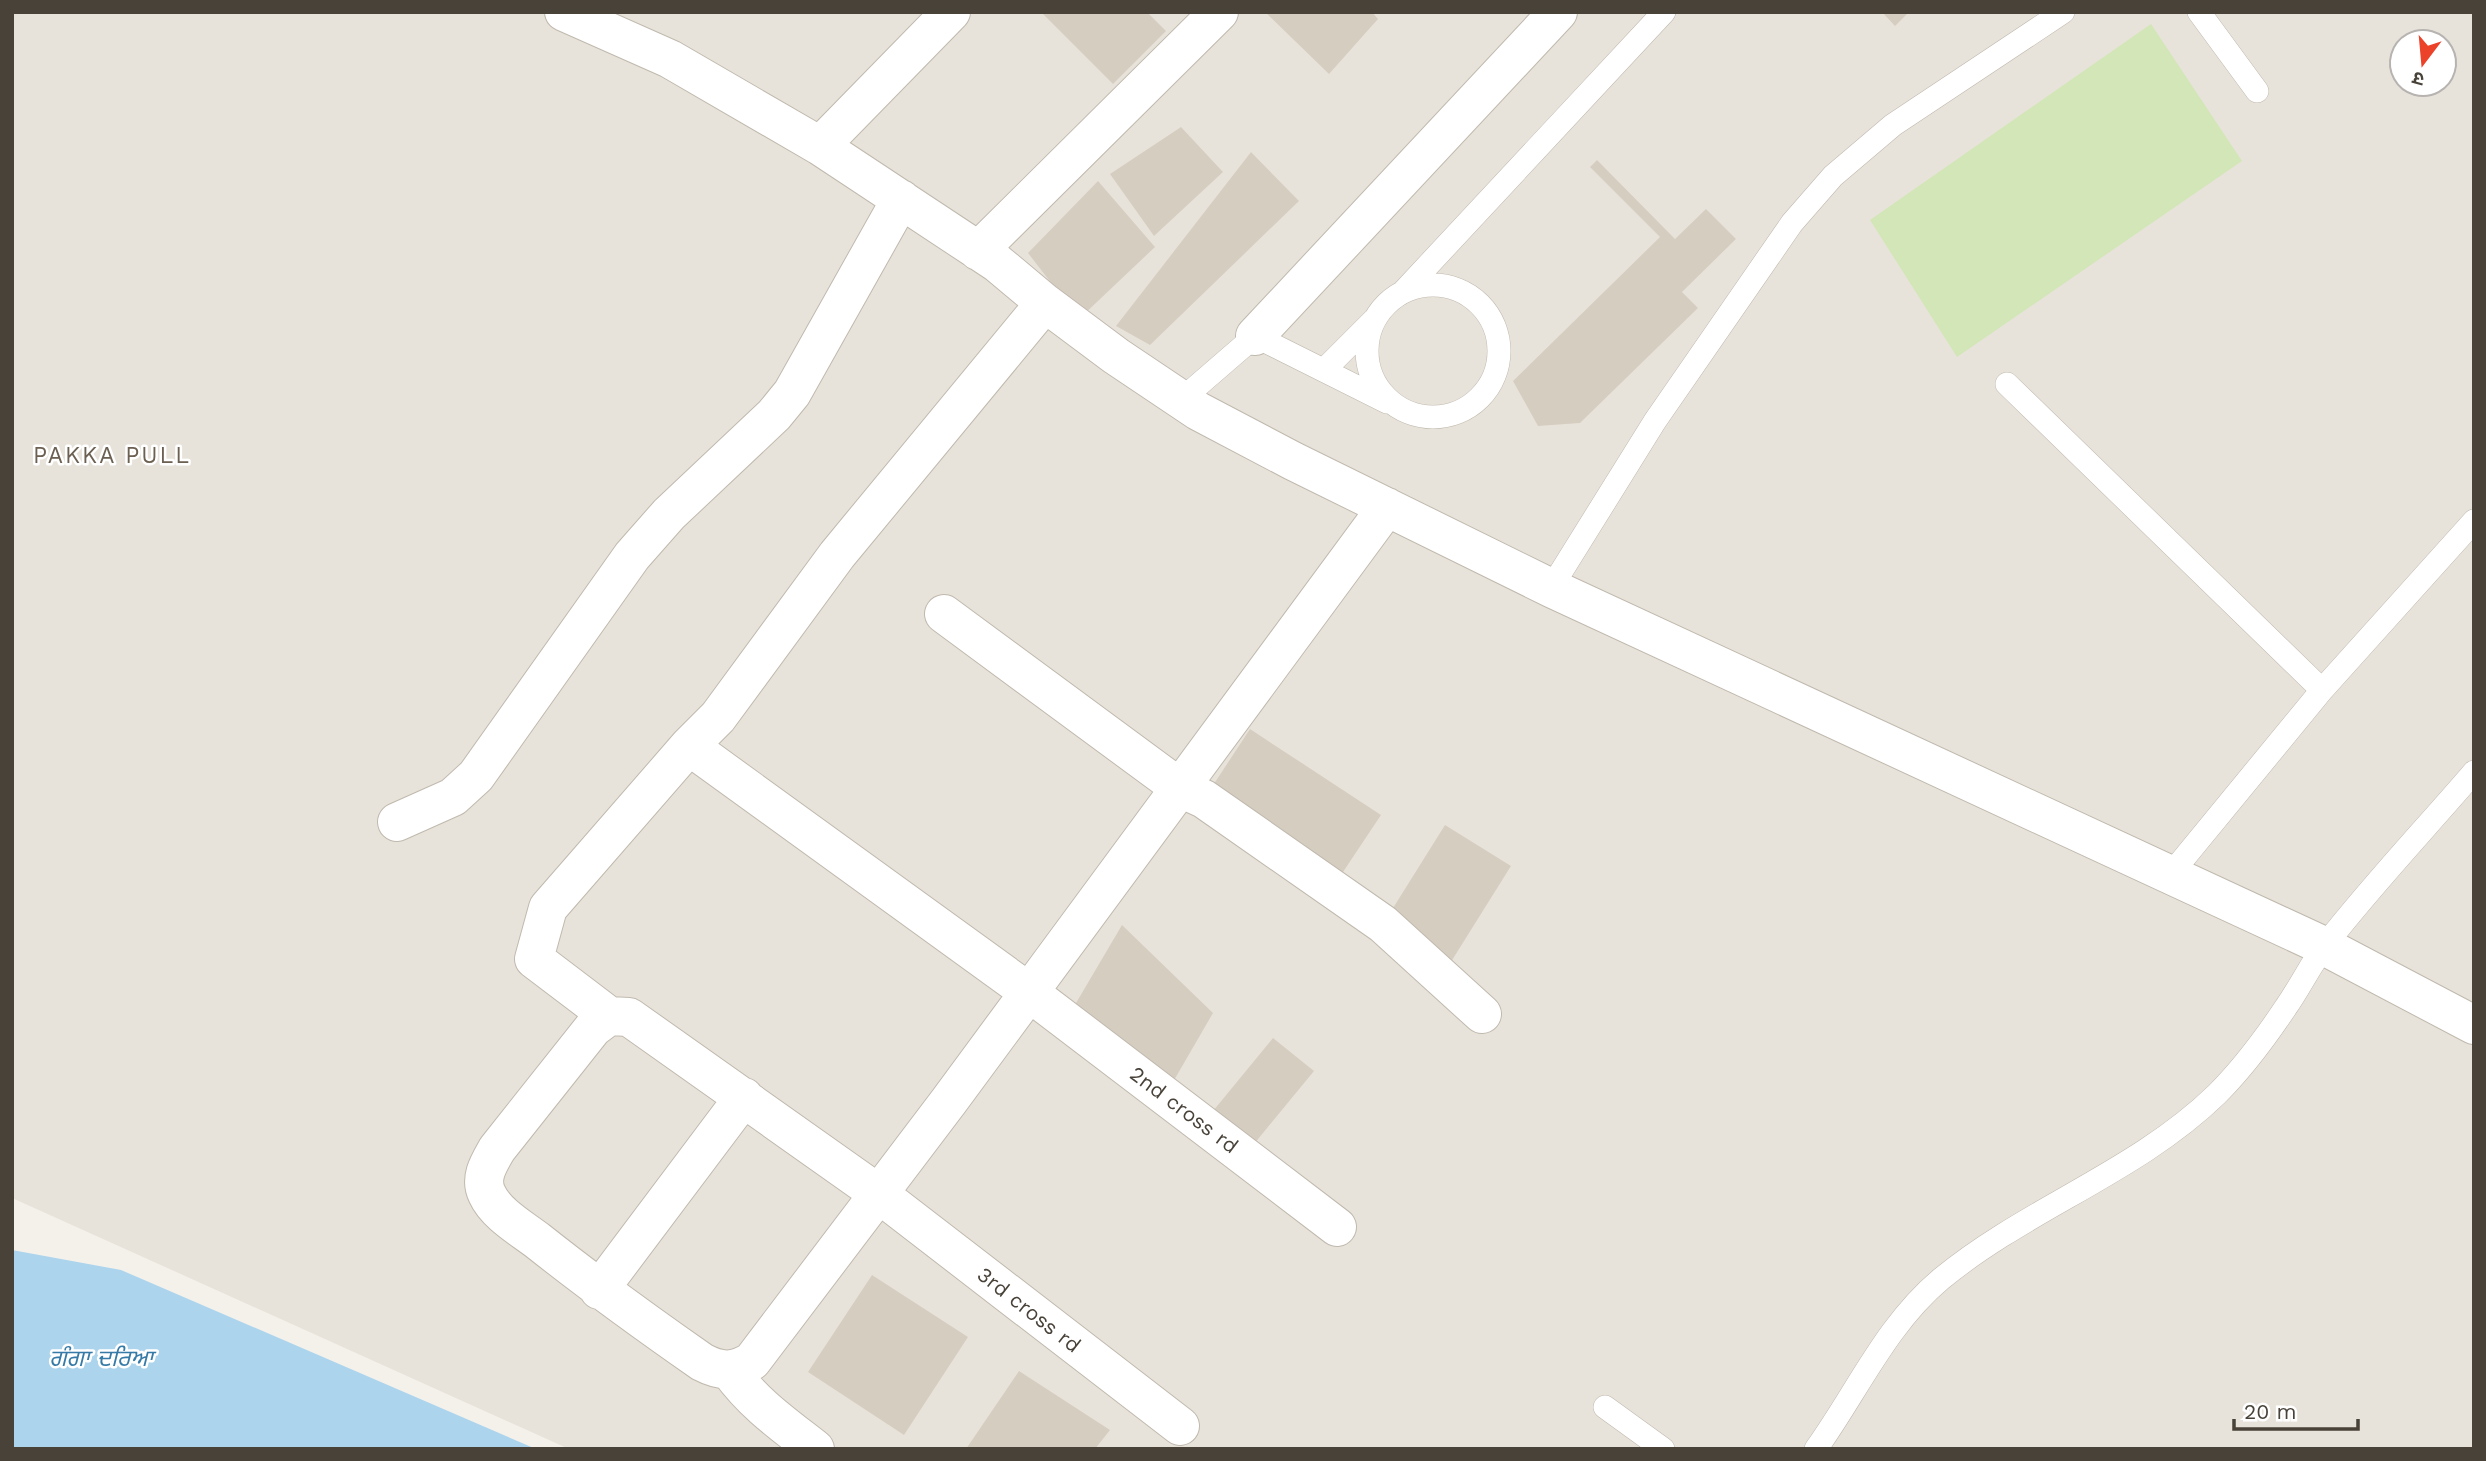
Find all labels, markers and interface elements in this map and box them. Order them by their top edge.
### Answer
north arrow [2388,28,2458,98]
text: उ [2409,66,2427,91]
district label: PAKKA PULL [33,442,191,469]
street label: 2nd cross rd [1125,1061,1243,1158]
street label: 3rd cross rd [973,1262,1086,1358]
water label: ਗੰਗਾ ਦਰਿਆ [49,1345,157,1372]
scale bar [2234,1388,2358,1432]
text: 20 m [2244,1399,2296,1424]

